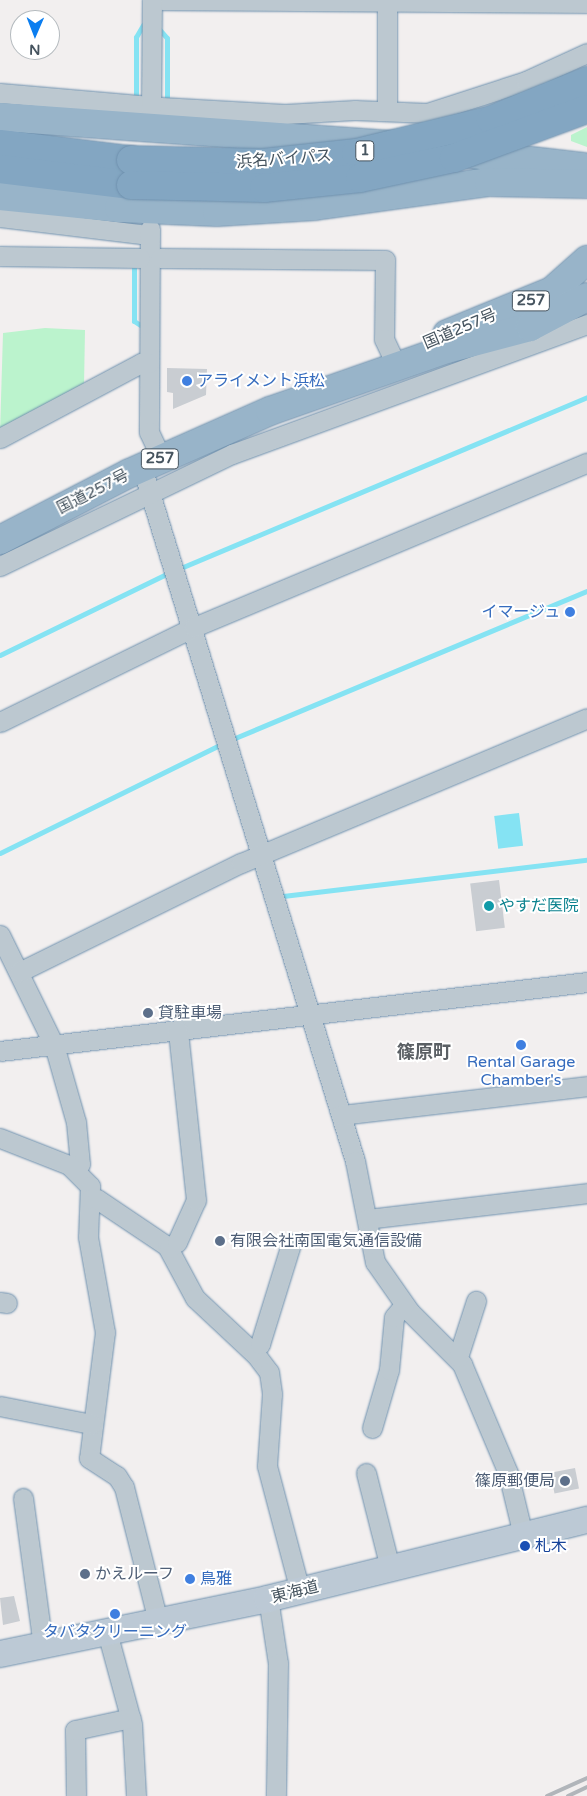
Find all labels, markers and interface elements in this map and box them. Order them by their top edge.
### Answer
north arrow [10,10,60,60]
text: N [29,41,41,58]
road number: 1 [355,138,375,164]
street label: 浜名バイパス [235,146,333,172]
road number: 257 [511,288,551,314]
street label: 国道257号 [420,305,500,353]
place label: アライメント浜松 [197,371,325,391]
marker: アライメント浜松 [181,375,193,387]
road number: 257 [140,446,180,472]
street label: 国道257号 [54,466,132,518]
place label: イマージュ [480,602,560,622]
marker: イマージュ [564,606,576,618]
place label: やすだ医院 [499,896,579,916]
marker: やすだ医院 [483,900,495,912]
place label: 貸駐車場 [158,1003,222,1023]
marker: 貸駐車場 [142,1007,154,1019]
marker: Rental Garage Chamber's [515,1039,527,1051]
district label: 篠原町 [397,1041,451,1063]
place label: Rental Garage Chamber's [467,1052,575,1090]
place label: 有限会社南国電気通信設備 [230,1231,422,1251]
marker: 有限会社南国電気通信設備 [214,1235,226,1247]
place label: 篠原郵便局 [475,1471,555,1491]
marker: 篠原郵便局 [559,1475,571,1487]
place label: 札木 [535,1536,567,1556]
marker: 札木 [519,1540,531,1552]
place label: かえルーフ [95,1564,175,1584]
marker: かえルーフ [79,1568,91,1580]
place label: 鳥雅 [200,1569,232,1589]
marker: 鳥雅 [184,1573,196,1585]
street label: 東海道 [269,1577,321,1607]
marker: タバタクリーニング [109,1608,121,1620]
place label: タバタクリーニング [43,1622,187,1642]

